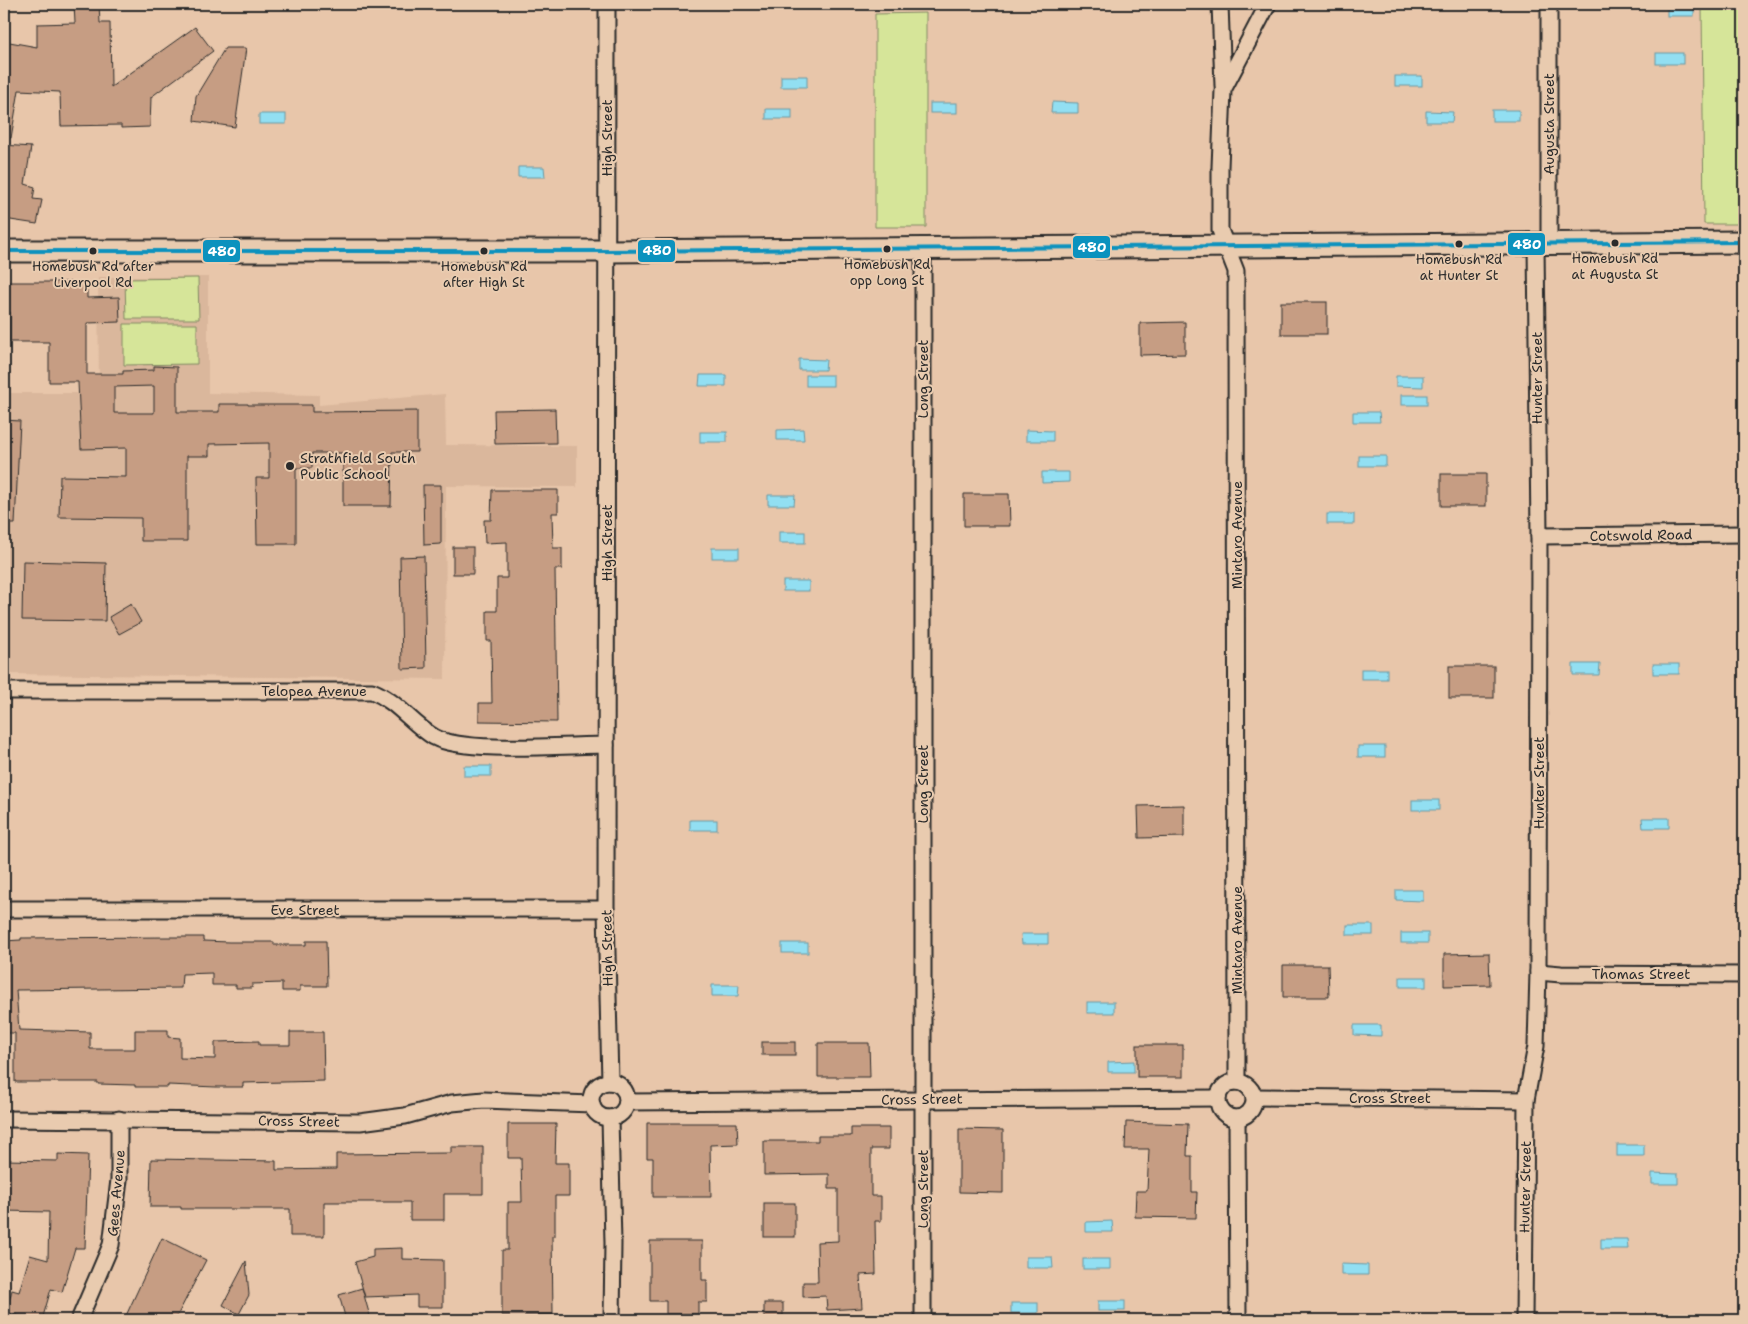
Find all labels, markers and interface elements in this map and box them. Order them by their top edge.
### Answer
street label: Augusta Street [1540,73,1558,175]
street label: High Street [598,99,616,177]
line badge: 480 [1507,232,1546,256]
line badge: 480 [1072,235,1111,259]
text: 480 [1512,235,1542,253]
text: 480 [1077,238,1107,256]
marker: Homebush Rd at Augusta St [1610,238,1620,248]
line badge: 480 [202,239,241,263]
line badge: 480 [637,239,676,263]
marker: Homebush Rd at Hunter St [1454,239,1464,249]
text: 480 [642,241,672,259]
text: 480 [207,242,237,260]
marker: Homebush Rd opp Long St [882,244,892,254]
marker: Homebush Rd after Liverpool Rd [88,246,98,256]
marker: Homebush Rd after High St [479,246,489,256]
place label: Homebush Rd at Augusta St [1571,250,1659,283]
place label: Homebush Rd at Hunter St [1416,251,1502,284]
place label: Homebush Rd opp Long St [844,256,930,289]
place label: Homebush Rd after Liverpool Rd [32,258,154,291]
place label: Homebush Rd after High St [441,258,527,291]
street label: Hunter Street [1528,332,1546,424]
street label: Long Street [914,340,932,418]
place label: Strathfield South Public School [300,449,416,483]
marker: Strathfield South Public School [284,460,296,472]
street label: Mintaro Avenue [1228,481,1246,589]
street label: High Street [598,504,616,582]
street label: Cotswold Road [1590,525,1693,545]
street label: Telopea Avenue [261,682,367,700]
street label: Hunter Street [1530,737,1548,829]
street label: Long Street [914,745,932,823]
street label: Mintaro Avenue [1228,886,1246,994]
street label: Eve Street [270,901,340,919]
street label: High Street [597,909,617,987]
street label: Thomas Street [1592,965,1690,983]
street label: Cross Street [881,1089,963,1109]
street label: Cross Street [1349,1089,1431,1107]
street label: Cross Street [258,1111,340,1131]
street label: Hunter Street [1515,1141,1535,1233]
street label: Gees Avenue [103,1149,129,1237]
street label: Long Street [914,1150,932,1228]

